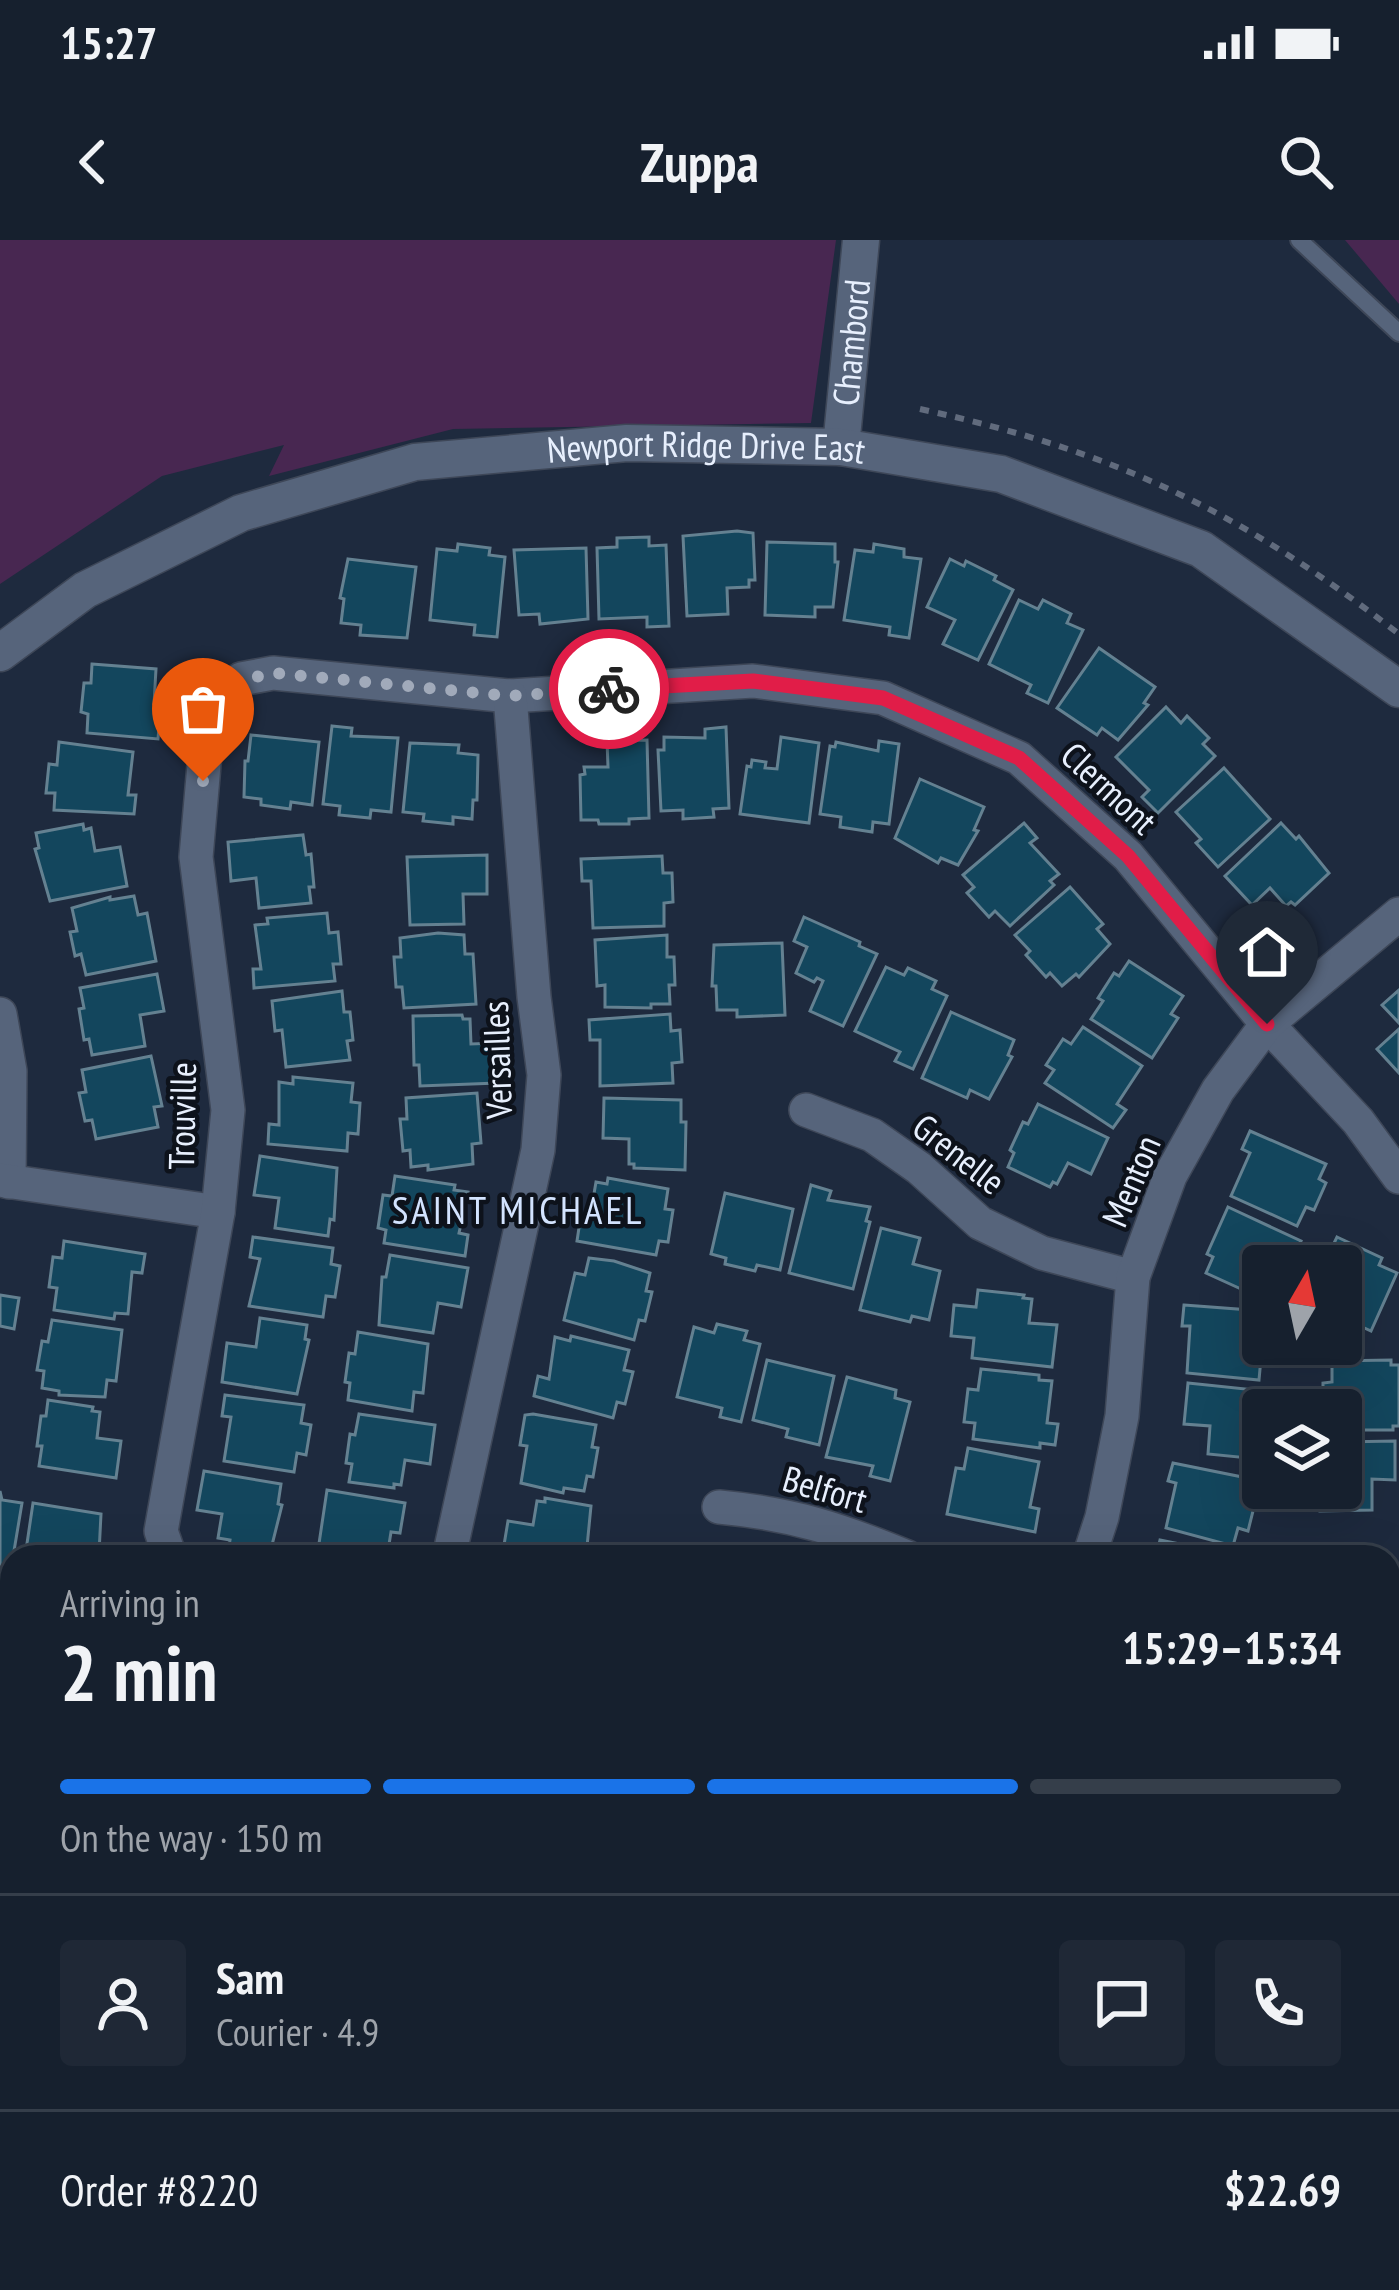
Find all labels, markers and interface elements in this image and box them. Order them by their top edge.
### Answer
text: 15:27 [60,13,157,71]
text: Zuppa [640,127,759,197]
icon: back [60,129,126,195]
icon: search [1273,129,1339,195]
street label: Chambord [821,277,880,408]
street label: Newport Ridge Drive East [545,419,869,474]
courier [549,629,669,749]
icon: bike [576,656,642,722]
pin [152,658,254,781]
icon: bag [170,676,236,742]
street label: Clermont [1052,731,1167,844]
pin [1216,901,1318,1024]
icon: home [1234,919,1300,985]
street label: Versailles [471,1000,522,1121]
street label: Trouville [157,1062,206,1170]
street label: Grenelle [904,1103,1015,1204]
street label: Menton [1090,1128,1171,1234]
district label: SAINT MICHAEL [392,1184,644,1235]
north arrow [1242,1245,1362,1365]
map controls [1242,1245,1362,1509]
button: layers [1242,1389,1362,1509]
street label: Belfort [778,1454,873,1523]
text: Arriving in [60,1577,200,1628]
text: 15:29–15:34 [1122,1618,1341,1676]
text: 2 min [60,1622,218,1723]
text: On the way · 150 m [60,1812,322,1863]
button: person [60,1940,186,2066]
button: chat [1059,1940,1185,2066]
button: phone [1215,1940,1341,2066]
text: Sam [216,1948,284,2006]
text: Courier · 4.9 [216,2006,379,2057]
text: Order #8220 [60,2160,258,2218]
text: $22.69 [1224,2160,1341,2218]

